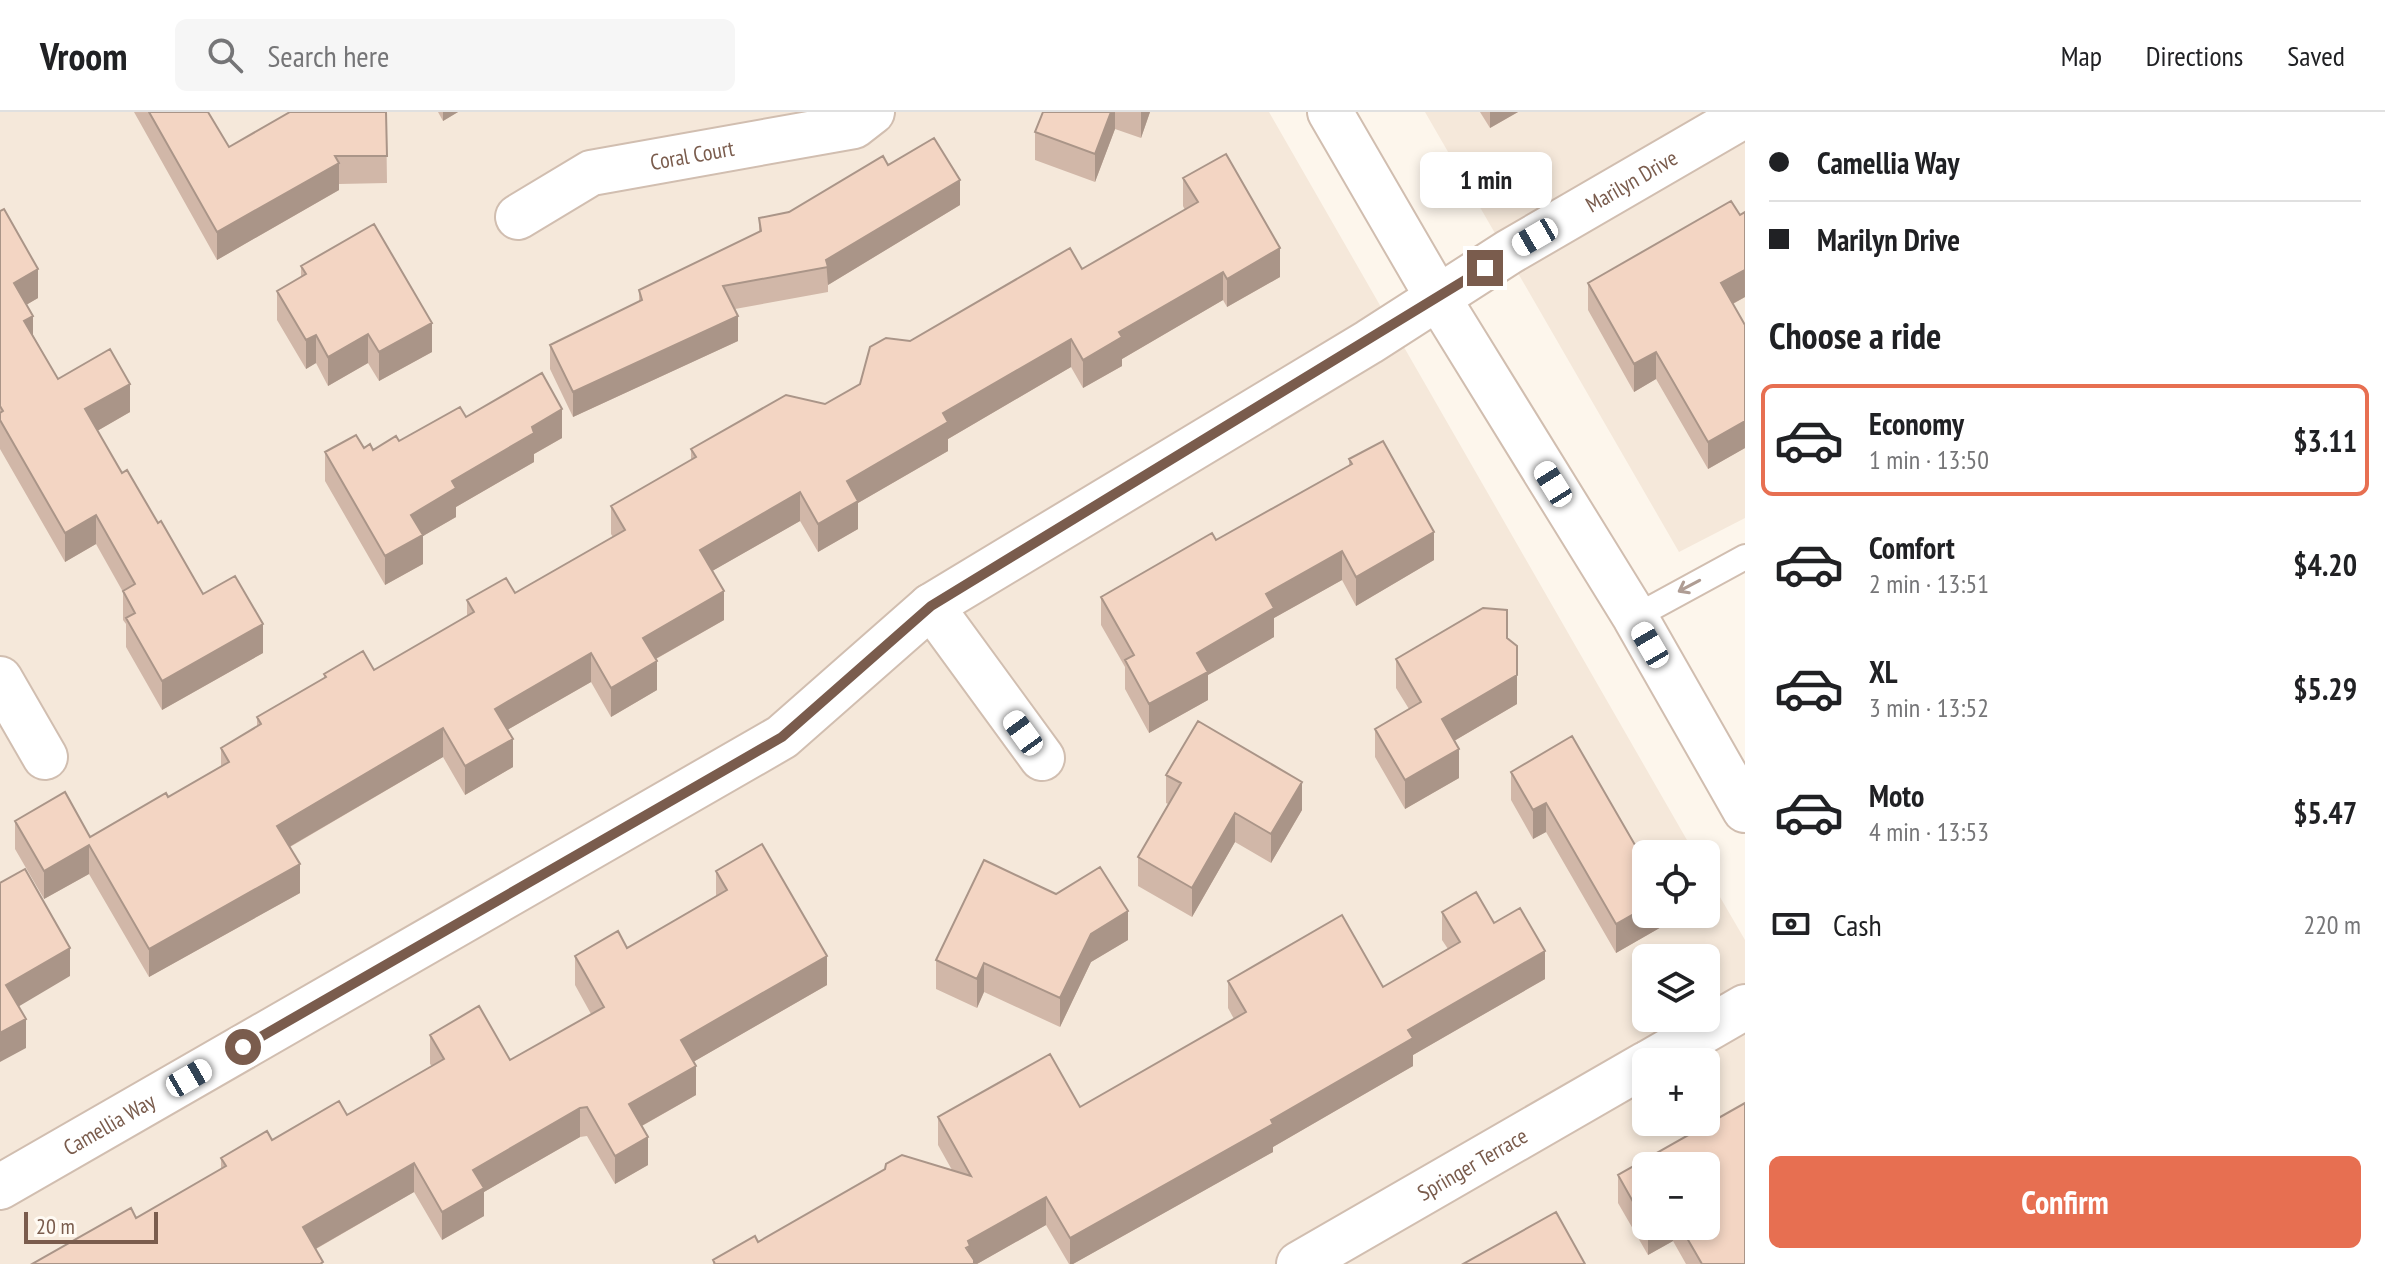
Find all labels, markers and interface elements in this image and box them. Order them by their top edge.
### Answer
search box [175,19,735,91]
text: Vroom [40,31,127,80]
icon: search [203,33,247,77]
text: Search here [267,36,389,75]
text: Map [2061,37,2102,74]
text: Directions [2146,37,2243,74]
text: Saved [2287,37,2345,74]
street label: Coral Court [648,134,736,176]
street label: Marilyn Drive [1581,143,1682,219]
text: Camellia Way [1817,143,1960,182]
callout: 1 min [1419,152,1551,208]
text: 1 min [1460,163,1512,196]
car [1508,215,1562,259]
text: Marilyn Drive [1817,220,1960,259]
route end [1467,250,1503,286]
text: Choose a ride [1769,312,1941,359]
icon: car [1773,404,1845,476]
text: Economy [1869,404,1964,443]
text: $3.11 [2293,421,2357,460]
text: 1 min · 13:50 [1869,443,1989,476]
car [1530,457,1576,511]
icon: car [1773,528,1845,600]
text: Comfort [1869,528,1955,567]
text: $4.20 [2293,545,2357,584]
text: 2 min · 13:51 [1869,567,1989,600]
one-way arrow [1678,578,1701,594]
car [1628,618,1672,672]
icon: car [1773,652,1845,724]
text: XL [1869,652,1898,691]
text: $5.29 [2293,669,2357,708]
text: 3 min · 13:52 [1869,691,1989,724]
car [999,707,1047,759]
icon: car [1773,776,1845,848]
text: Moto [1869,776,1924,815]
text: $5.47 [2293,793,2357,832]
text: 4 min · 13:53 [1869,815,1989,848]
map controls [1632,840,1720,1240]
button: locate [1632,840,1720,928]
icon: cash [1769,902,1813,946]
text: Cash [1833,905,1882,944]
text: 220 m [2303,908,2361,941]
button: layers [1632,944,1720,1032]
route start [225,1029,261,1065]
button: + [1632,1048,1720,1136]
car [162,1056,216,1100]
street label: Camellia Way [58,1086,161,1162]
street label: Springer Terrace [1412,1121,1532,1207]
button: − [1632,1152,1720,1240]
button: Confirm [1769,1156,2361,1248]
scale bar [24,1208,158,1244]
text: 20 m [36,1212,75,1240]

